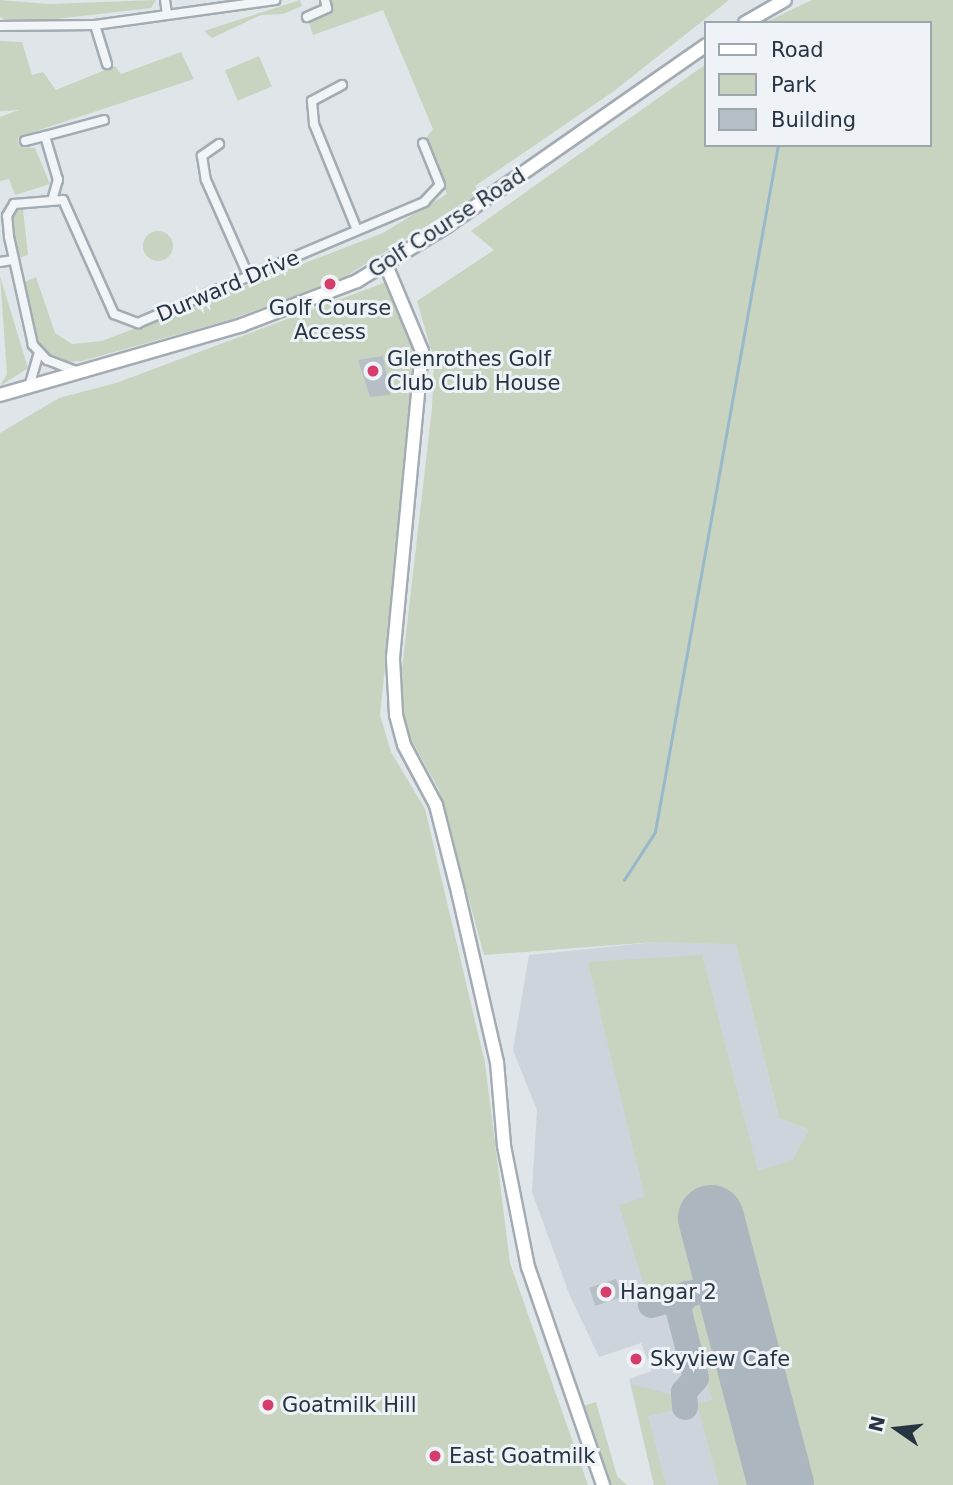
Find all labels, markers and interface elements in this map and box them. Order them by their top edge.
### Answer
legend [704,21,932,147]
text: Road [771,38,824,62]
text: Park [771,73,816,97]
text: Building [771,108,856,132]
street label: Golf Course Road [364,163,530,283]
street label: Durward Drive [153,245,303,327]
marker: Golf Course Access [322,276,338,292]
place label: Golf Course Access [269,295,391,345]
place label: Glenrothes Golf Club Club House [387,346,560,396]
marker: Glenrothes Golf Club Club House [365,363,381,379]
place label: Hangar 2 [620,1279,717,1305]
marker: Hangar 2 [598,1284,614,1300]
place label: Skyview Cafe [650,1346,790,1372]
marker: Skyview Cafe [628,1351,644,1367]
place label: Goatmilk Hill [282,1392,416,1418]
north arrow [862,1394,932,1464]
marker: Goatmilk Hill [260,1397,276,1413]
text: N [864,1414,889,1434]
place label: East Goatmilk [449,1443,595,1469]
marker: East Goatmilk [427,1448,443,1464]

